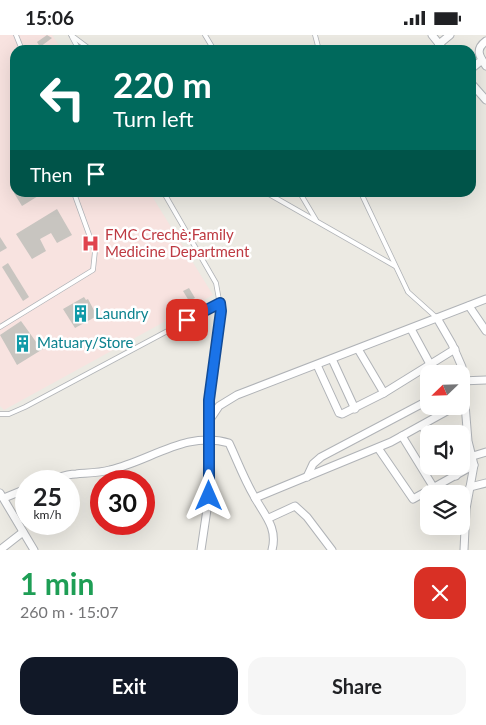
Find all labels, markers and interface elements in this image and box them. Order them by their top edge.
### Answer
text: 15:06 [25,6,74,29]
text: 220 m [113,63,212,105]
icon: left [30,65,95,130]
text: Turn left [113,105,194,132]
icon: arrive [82,160,110,188]
text: Then [30,163,72,186]
place label: FMC Crechè;Family Medicine Department [105,225,250,260]
hospital icon: FMC Crechè;Family Medicine Department [81,234,101,254]
pin [166,299,208,341]
building icon: Laundry [71,304,91,324]
place label: Laundry [95,304,149,322]
icon: arrive [173,306,201,334]
building icon: Matuary/Store [13,333,33,353]
place label: Matuary/Store [37,333,133,351]
north arrow [420,365,470,415]
map controls [420,365,470,535]
button: sound [420,425,470,475]
position arrow [182,469,234,521]
speed limit sign: 30 [90,470,155,535]
text: 25 [33,481,62,511]
button: layers [420,485,470,535]
text: km/h [33,507,62,522]
text: 1 min [20,565,94,601]
button: close [414,567,466,619]
text: 260 m · 15:07 [20,602,119,621]
button: Exit [20,657,238,715]
button: Share [248,657,466,715]

